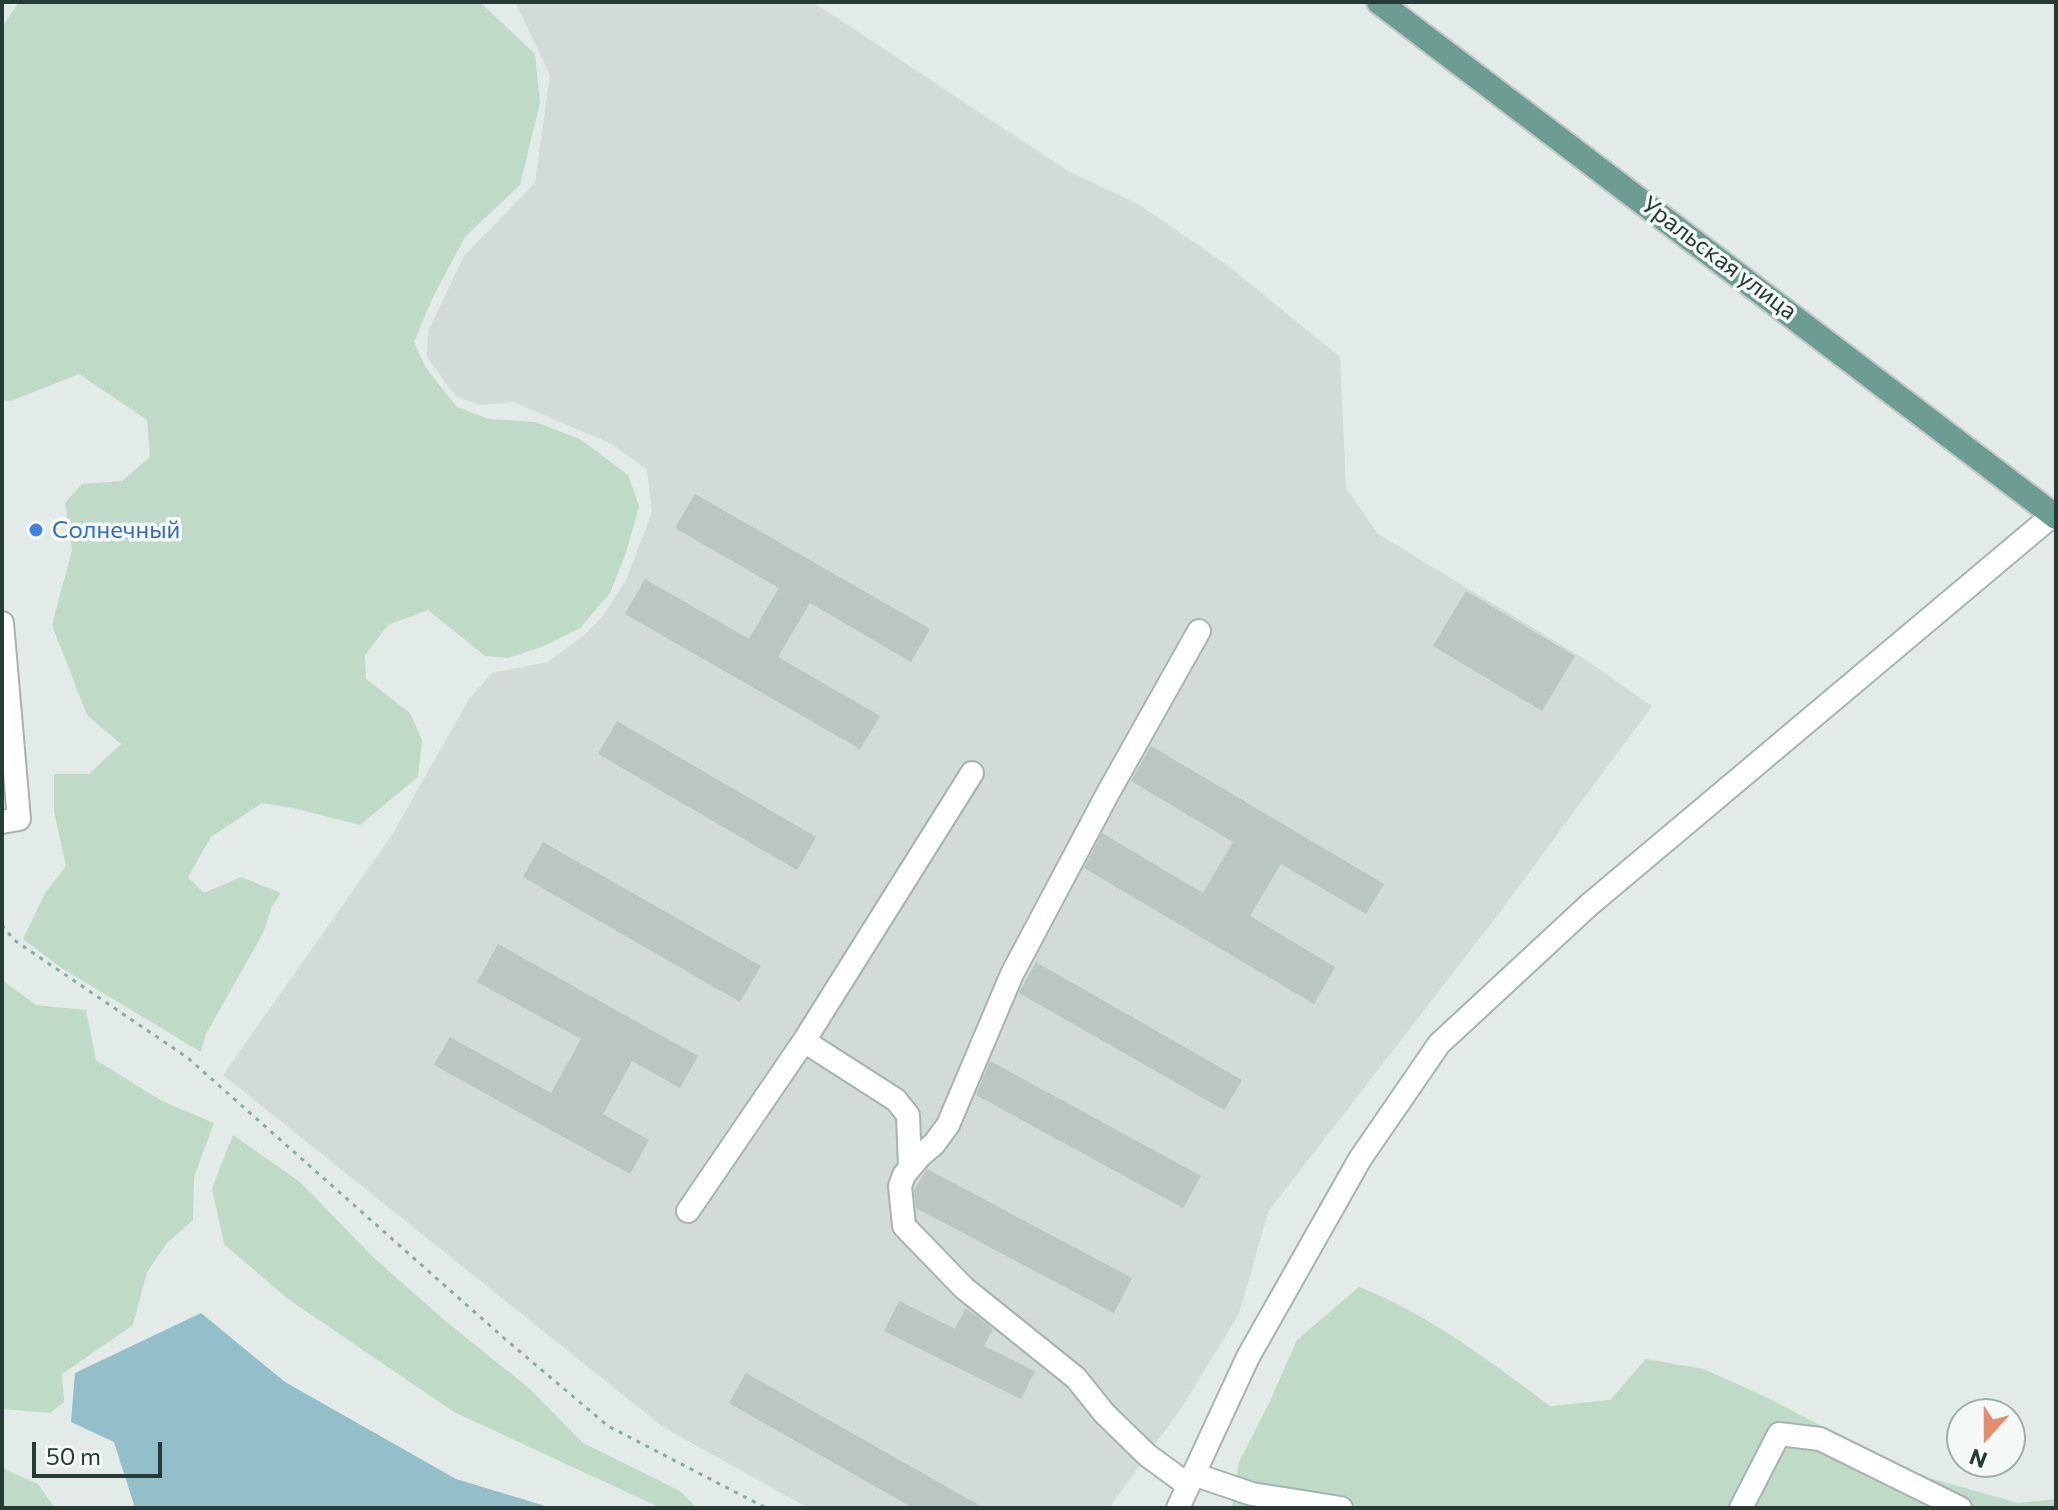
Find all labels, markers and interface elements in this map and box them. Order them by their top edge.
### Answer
street label: Уральская улица [1636,190,1802,326]
place label: Солнечный [52,516,180,544]
marker: Солнечный [27,521,45,539]
north arrow [1946,1398,2026,1478]
scale bar [36,1426,166,1476]
text: 50 m [46,1441,101,1470]
text: N [1965,1443,1990,1475]

